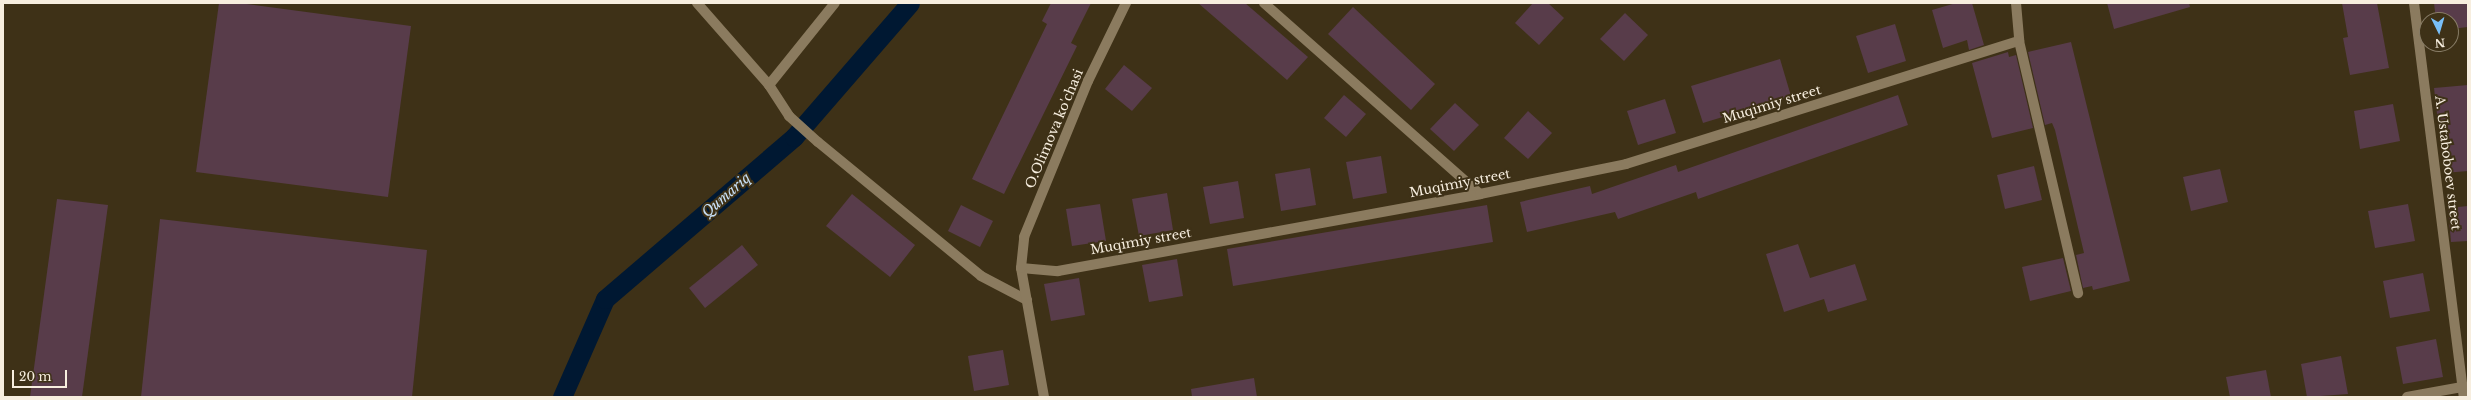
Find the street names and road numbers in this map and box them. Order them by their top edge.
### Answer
street label: O.Olimova ko'chasi [1023,67,1087,191]
street label: Muqimiy street [1721,83,1823,127]
street label: A. Ustaboboev street [2431,95,2463,231]
street label: Muqimiy street [1408,167,1512,201]
street label: Muqimiy street [1089,225,1193,259]

